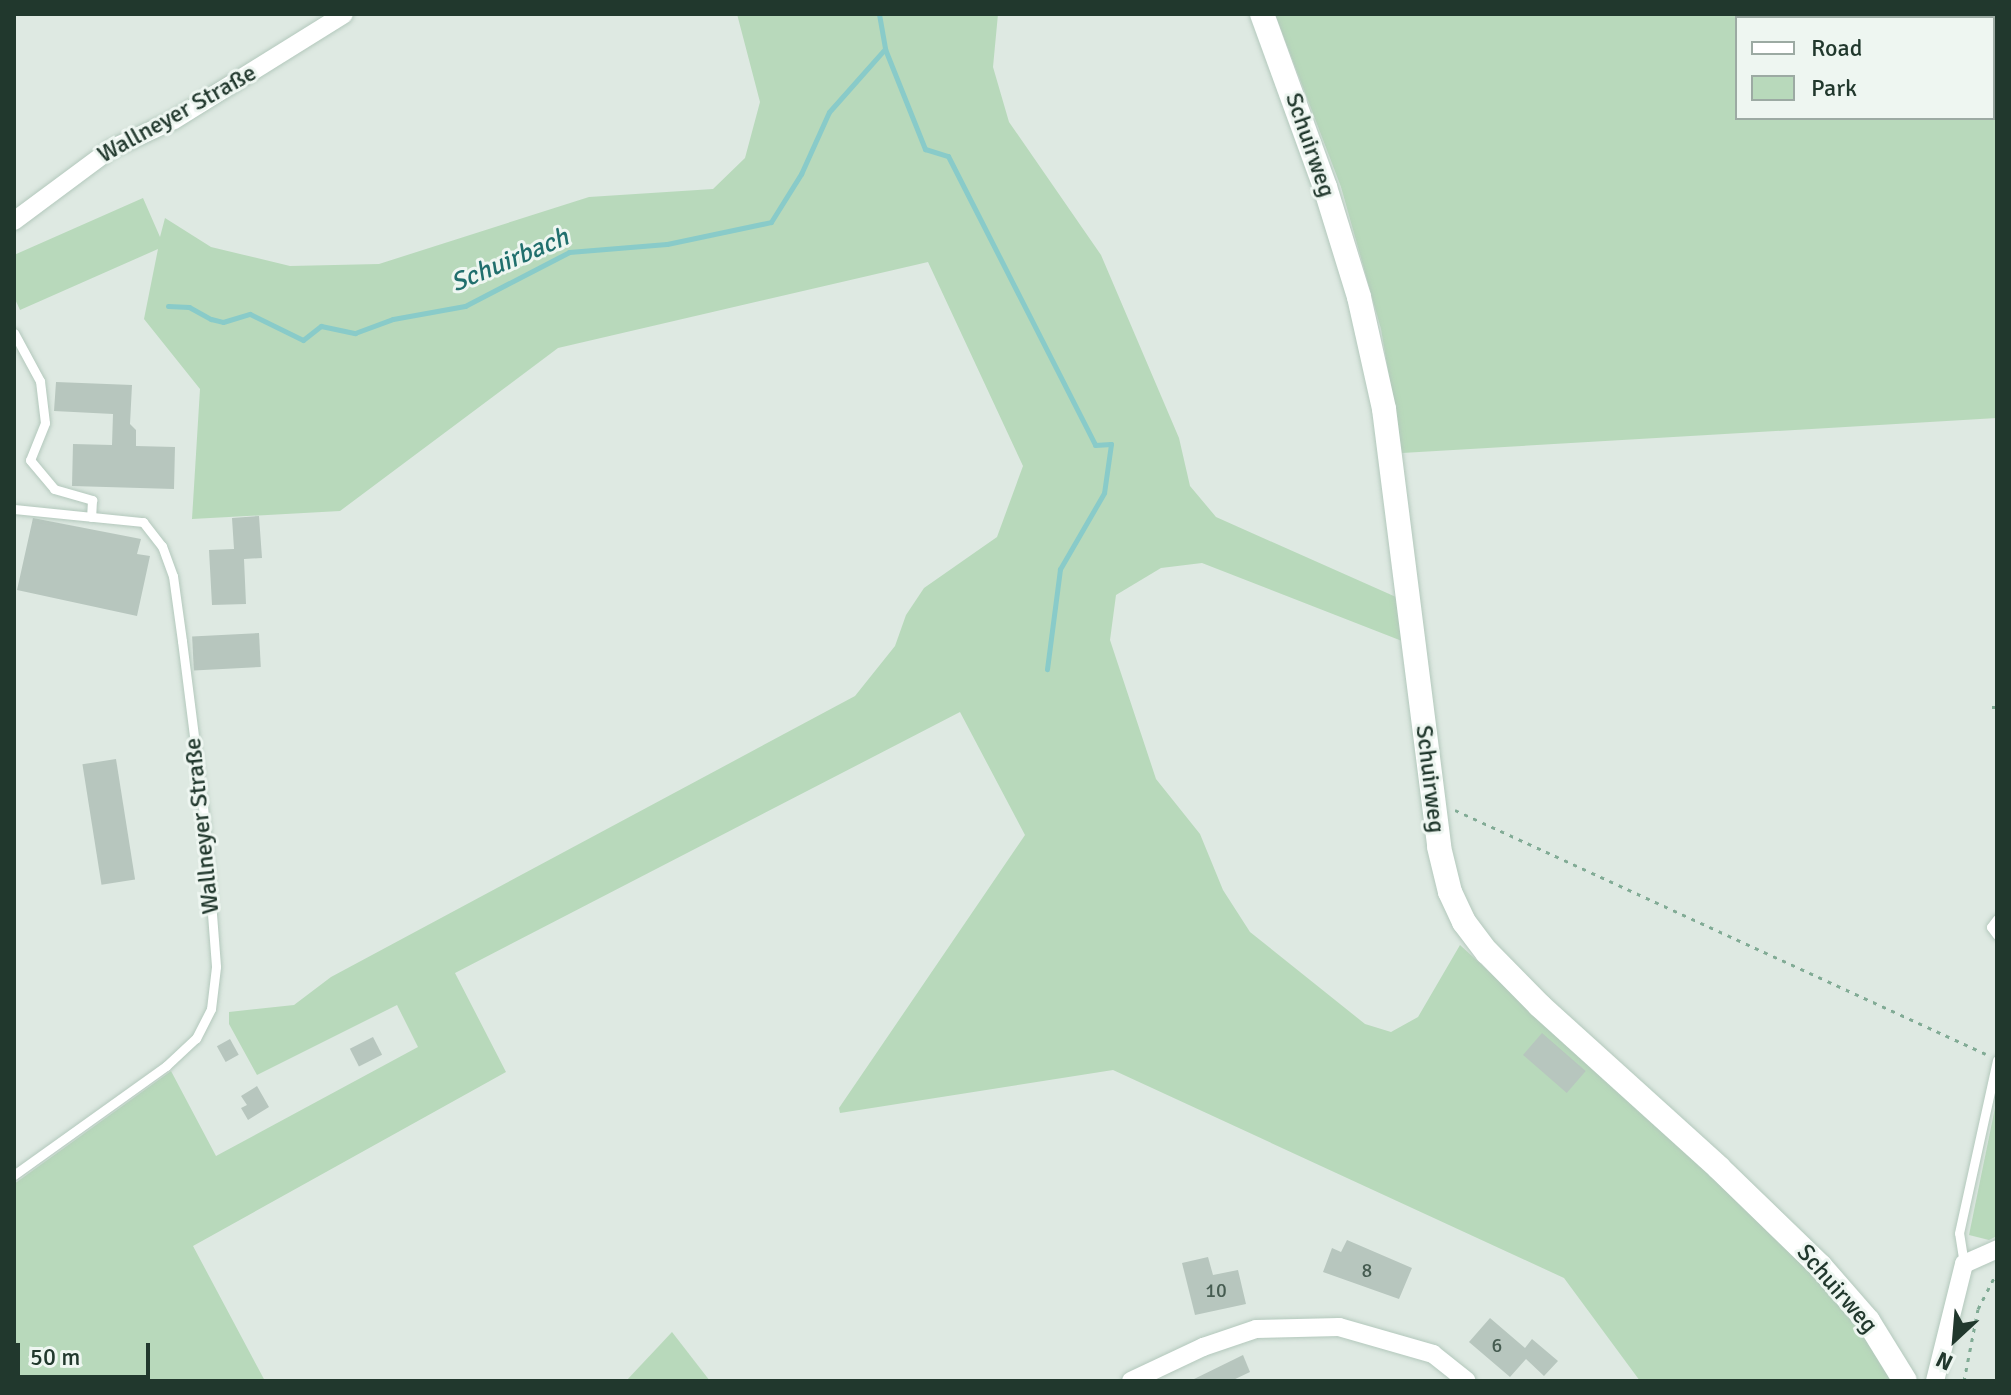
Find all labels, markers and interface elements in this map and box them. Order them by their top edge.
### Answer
legend [1735,16,1995,120]
text: Road [1811,33,1862,63]
street label: Wallneyer Straße [93,59,261,169]
text: Park [1811,73,1857,103]
street label: Schuirweg [1279,89,1341,201]
water label: Schuirbach [446,222,574,300]
street label: Schuirweg [1409,723,1451,835]
street label: Wallneyer Straße [178,736,226,916]
street label: Schuirweg [1791,1239,1883,1339]
house number: 8 [1362,1258,1372,1282]
house number: 10 [1205,1278,1227,1302]
north arrow [1915,1299,1995,1379]
scale bar [20,1327,154,1377]
house number: 6 [1492,1333,1502,1357]
text: 50 m [30,1342,80,1372]
text: N [1931,1346,1957,1377]

